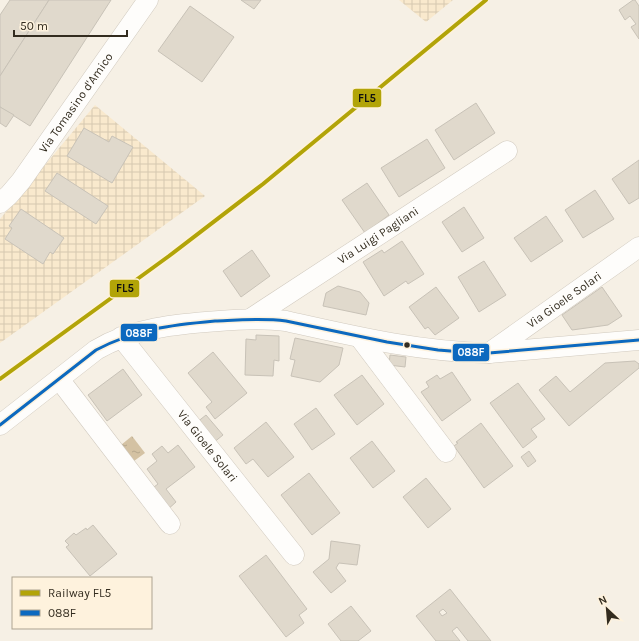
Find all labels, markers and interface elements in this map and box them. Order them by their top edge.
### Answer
scale bar [14,12,127,38]
text: 50 m [20,19,48,33]
street label: Via Tomasino d'Amico [36,50,116,156]
line badge: FL5 [352,88,382,108]
text: FL5 [358,92,376,105]
street label: Via Luigi Pagliani [335,204,421,267]
street label: Via Gioele Solari [524,269,604,331]
line badge: FL5 [109,279,140,298]
text: FL5 [116,282,134,295]
line badge: 088F [120,323,158,342]
text: 088F [125,327,153,340]
unlabelled marker [402,340,412,350]
line badge: 088F [452,343,490,362]
text: 088F [457,346,485,359]
street label: Via Gioele Solari [175,407,240,485]
legend [12,577,152,629]
text: Railway FL5 [48,586,112,600]
north arrow [587,589,627,629]
text: N [596,593,609,608]
text: 088F [48,606,76,620]

